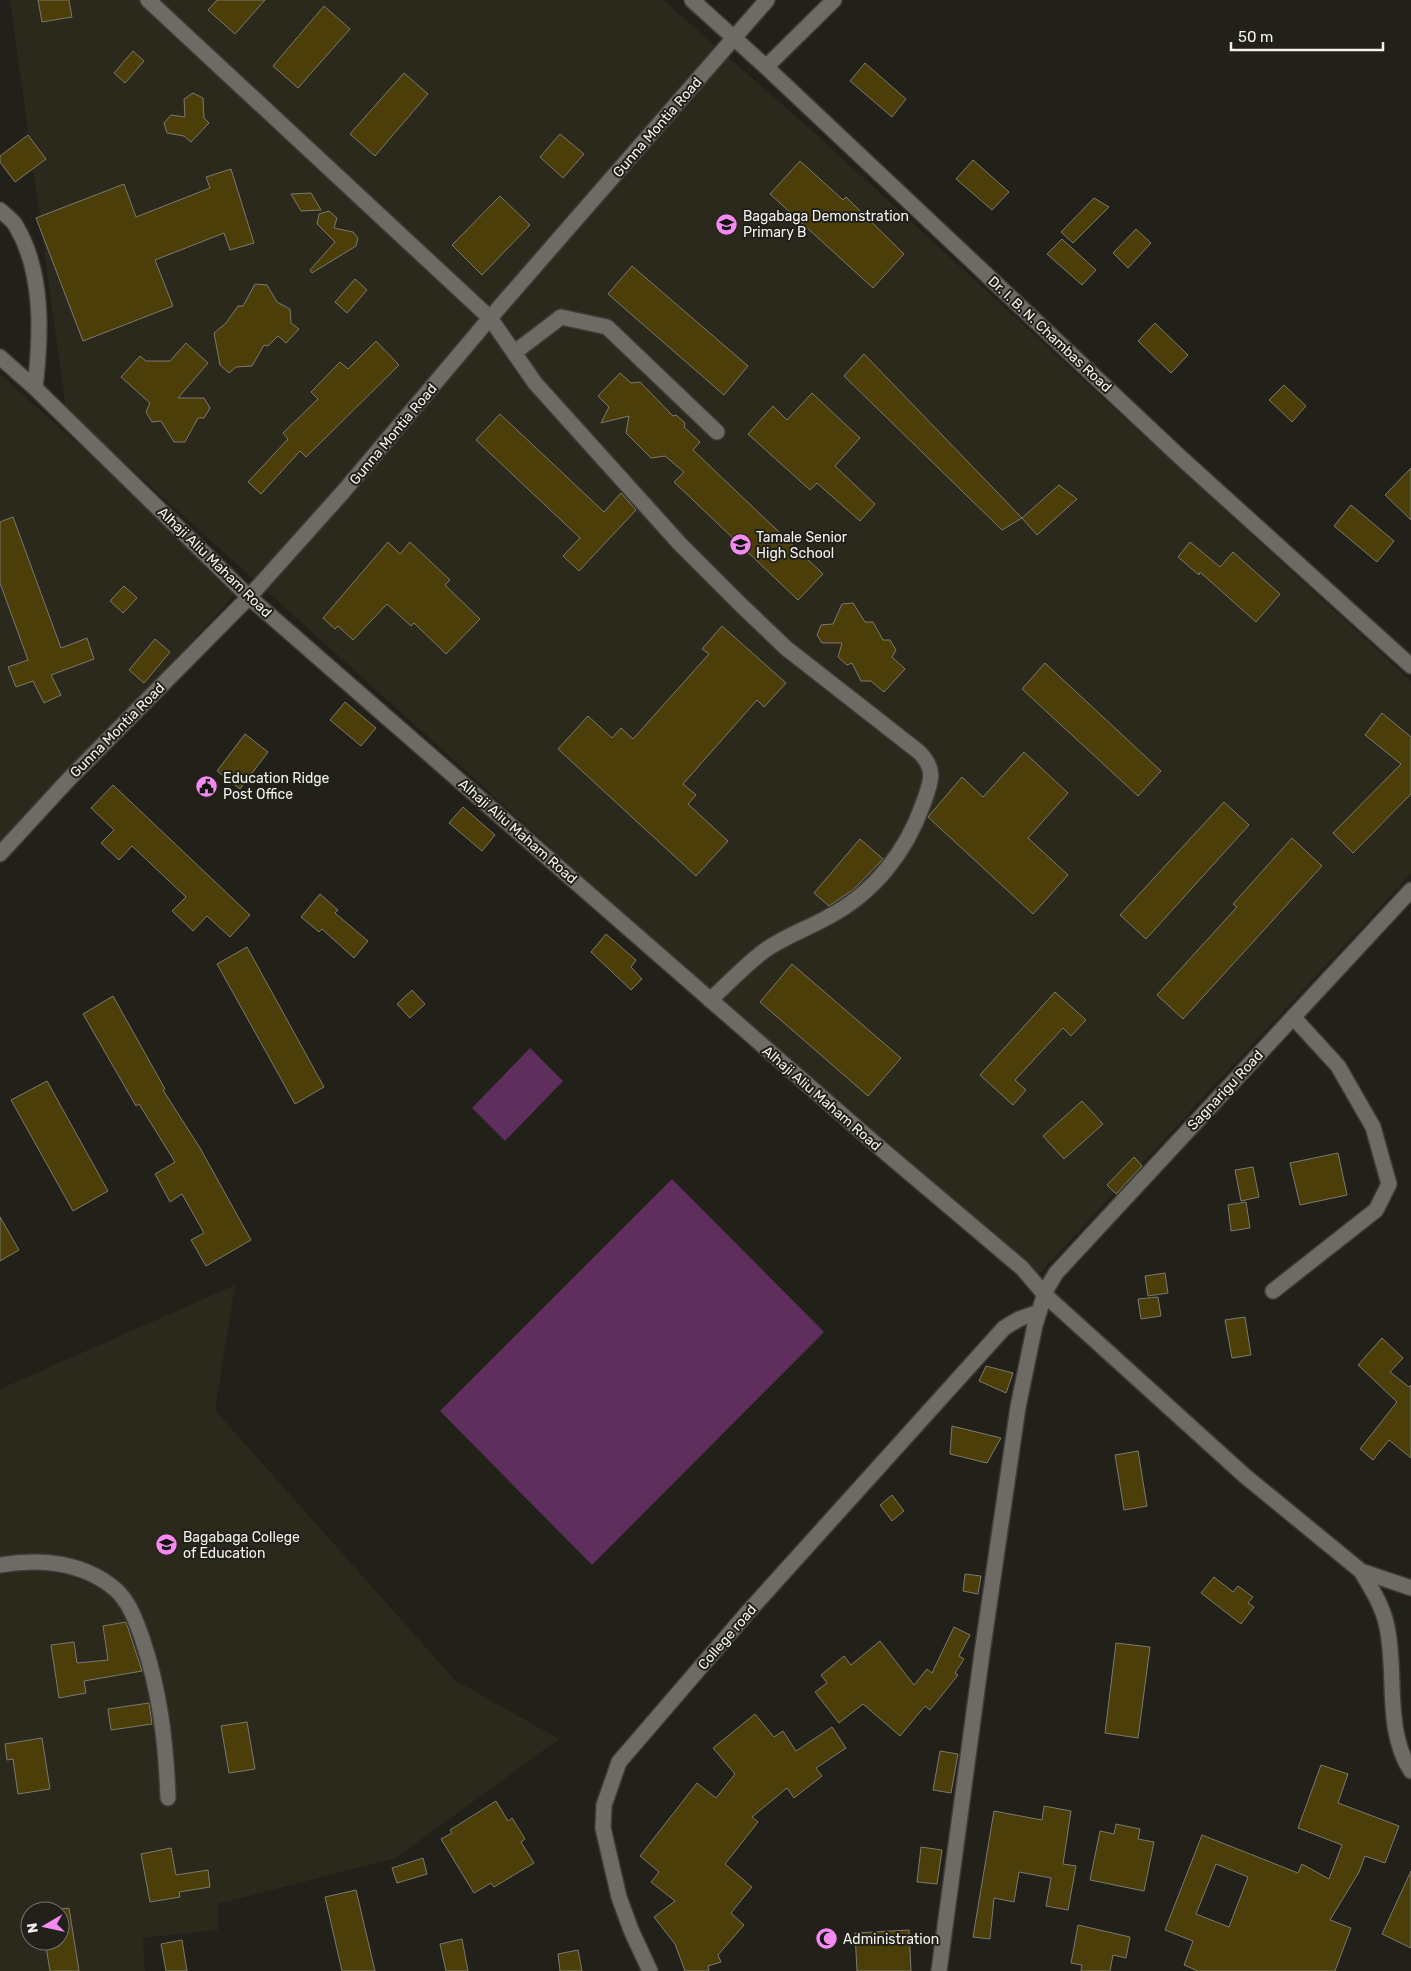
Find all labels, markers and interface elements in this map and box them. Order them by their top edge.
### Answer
scale bar [1231,20,1384,52]
text: 50 m [1238,28,1273,46]
street label: Gunna Montia Road [609,74,705,181]
place label: Bagabaga Demonstration Primary B [743,208,909,241]
school or university icon: Bagabaga Demonstration Primary B [715,212,739,236]
street label: Dr. I. B. N. Chambas Road [984,273,1115,396]
street label: Gunna Montia Road [346,380,441,488]
street label: Alhaji Aliu Maham Road [154,504,275,621]
place label: Tamale Senior High School [756,529,848,562]
school or university icon: Tamale Senior High School [728,533,752,557]
street label: Gunna Montia Road [67,680,168,781]
place label: Education Ridge Post Office [223,770,330,803]
public building icon: Education Ridge Post Office [195,774,219,798]
street label: Alhaji Aliu Maham Road [455,775,580,887]
street label: Alhaji Aliu Maham Road [759,1042,884,1154]
street label: Sagnarigu Road [1184,1047,1267,1134]
place label: Bagabaga College of Education [183,1529,300,1562]
school or university icon: Bagabaga College of Education [155,1533,179,1557]
street label: College road [694,1601,760,1673]
north arrow [20,1901,70,1951]
text: N [23,1922,42,1934]
mosque icon: Administration [815,1927,839,1951]
place label: Administration [843,1931,939,1948]

